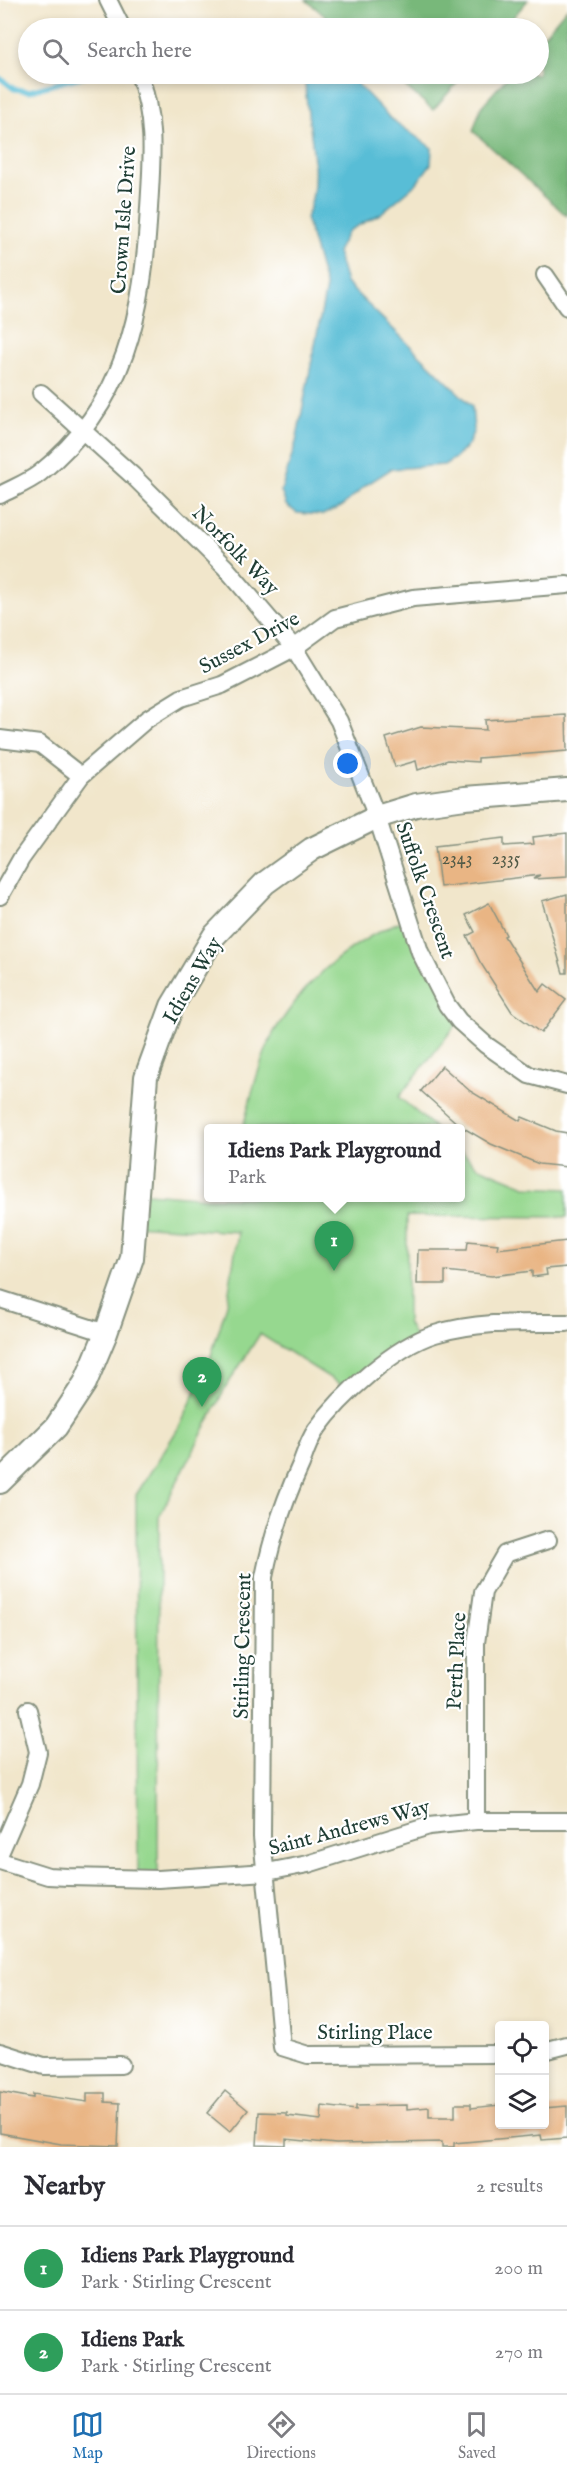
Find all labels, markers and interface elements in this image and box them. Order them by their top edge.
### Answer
search box [18,18,549,84]
icon: search [39,35,72,68]
text: Search here [87,37,192,65]
street label: Crown Isle Drive [106,145,143,295]
street label: Norfolk Way [185,500,285,602]
street label: Sussex Drive [195,605,305,681]
your location [333,749,362,778]
street label: Suffolk Crescent [388,818,461,963]
house number: 2343 [442,848,472,871]
house number: 2335 [492,848,521,871]
street label: Idiens Way [158,932,229,1029]
popup [204,1124,465,1202]
text: Idiens Park Playground [228,1137,441,1165]
text: Park [228,1165,266,1190]
pin: 1 [314,1222,354,1271]
pin: 2 [182,1358,222,1407]
street label: Stirling Crescent [229,1573,258,1720]
street label: Perth Place [441,1611,474,1711]
street label: Saint Andrews Way [266,1794,434,1863]
street label: Stirling Place [317,2020,433,2047]
map controls [495,2021,549,2129]
button: locate [495,2021,549,2075]
button: layers [495,2075,549,2129]
text: Nearby [24,2170,105,2203]
text: 2 results [476,2174,543,2199]
text: Idiens Park Playground [81,2242,294,2270]
text: 1 [40,2256,47,2281]
text: 200 m [494,2256,543,2281]
text: Park · Stirling Crescent [81,2270,272,2295]
text: Idiens Park [81,2326,184,2354]
text: 2 [39,2340,48,2365]
text: 270 m [495,2340,543,2365]
text: Park · Stirling Crescent [81,2354,272,2379]
tab: Map [71,2408,104,2464]
tab: Directions [246,2408,316,2464]
tab: Saved [458,2408,496,2464]

